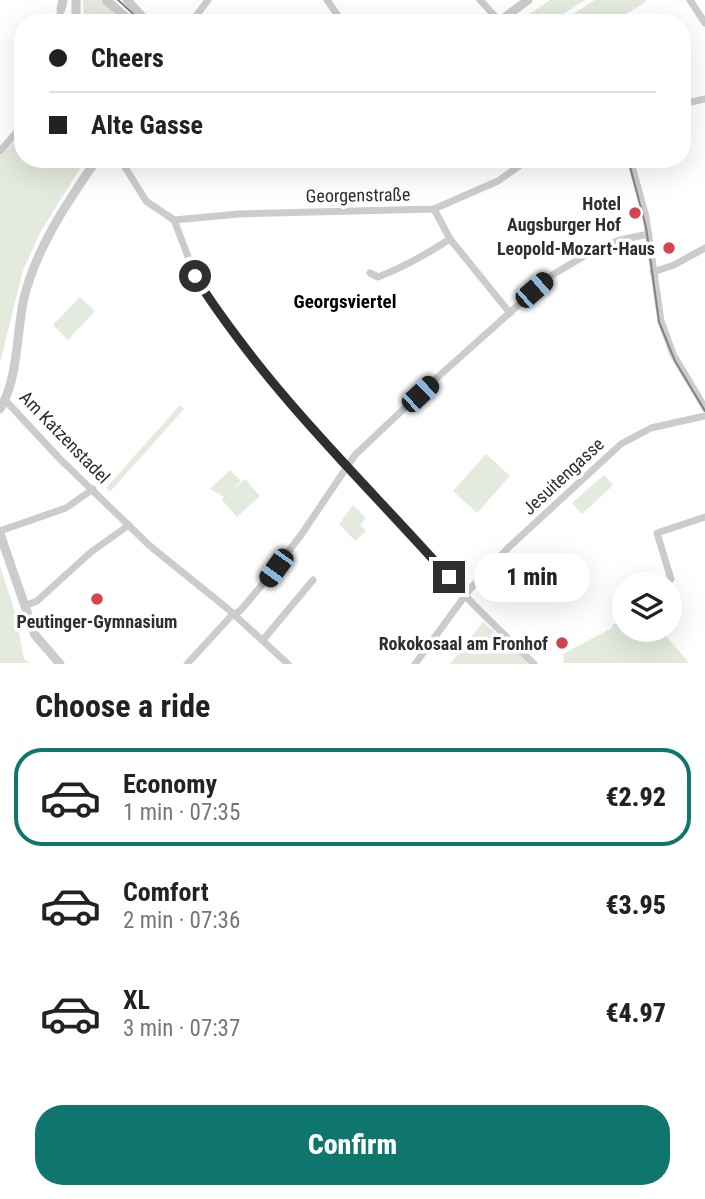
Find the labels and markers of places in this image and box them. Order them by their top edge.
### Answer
place label: Hotel Augsburger Hof [507,193,621,235]
marker: Hotel Augsburger Hof [627,205,643,221]
place label: Leopold-Mozart-Haus [497,238,655,259]
marker: Leopold-Mozart-Haus [661,240,677,256]
marker: Peutinger-Gymnasium [89,591,105,607]
place label: Peutinger-Gymnasium [17,611,177,632]
place label: Rokokosaal am Fronhof [379,633,548,654]
marker: Rokokosaal am Fronhof [554,635,570,651]

